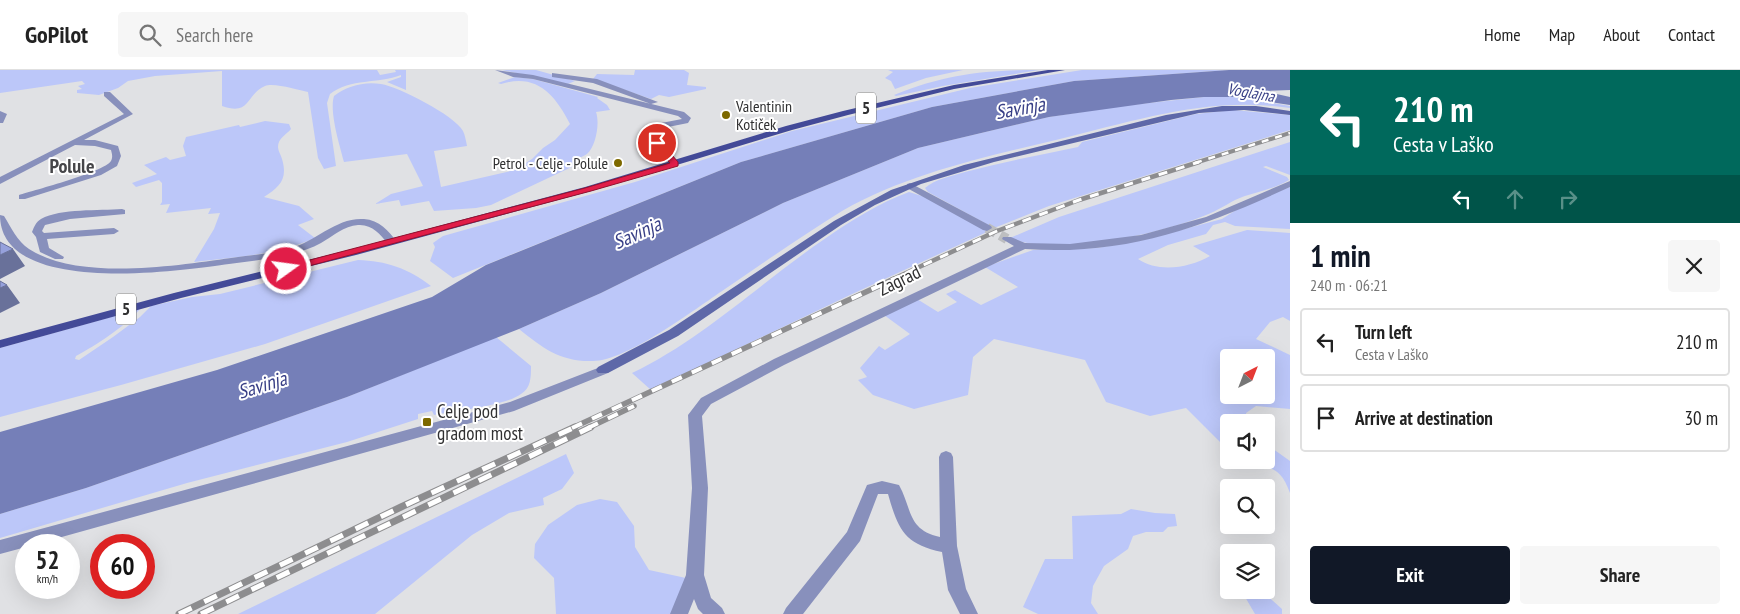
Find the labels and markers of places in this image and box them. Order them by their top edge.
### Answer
place label: Valentinin Kotiček [735,96,792,134]
marker: Valentinin Kotiček [720,109,732,121]
pin [636,122,678,164]
place label: Petrol - Celje - Polule [493,153,608,173]
marker: Petrol - Celje - Polule [612,157,624,169]
place label: Celje pod gradom most [437,399,524,445]
marker: Celje pod gradom most [421,416,433,428]

